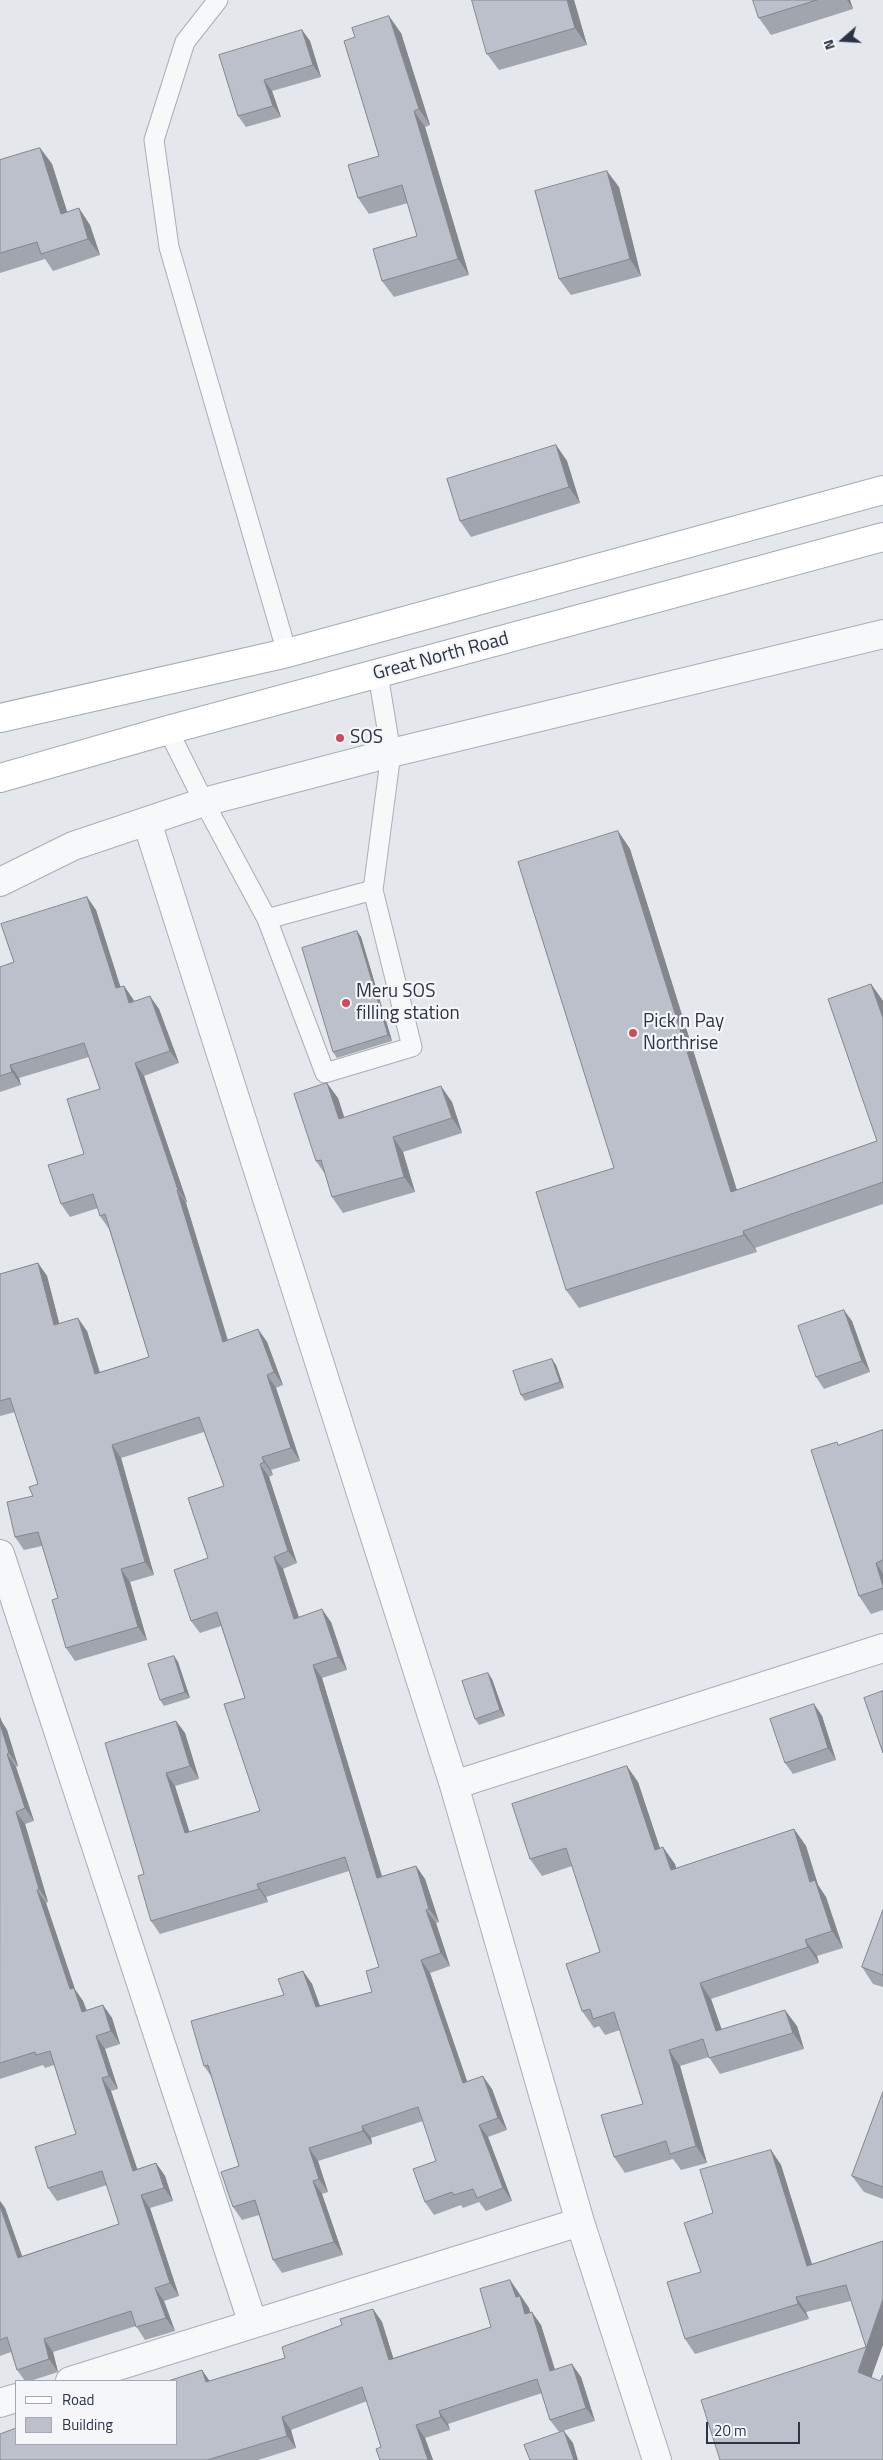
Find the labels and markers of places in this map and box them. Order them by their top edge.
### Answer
place label: SOS [350,727,383,749]
marker: SOS [334,732,346,744]
place label: Meru SOS filling station [356,981,460,1025]
marker: Meru SOS filling station [340,997,352,1009]
place label: Pick n Pay Northrise [643,1011,724,1055]
marker: Pick n Pay Northrise [627,1027,639,1039]

